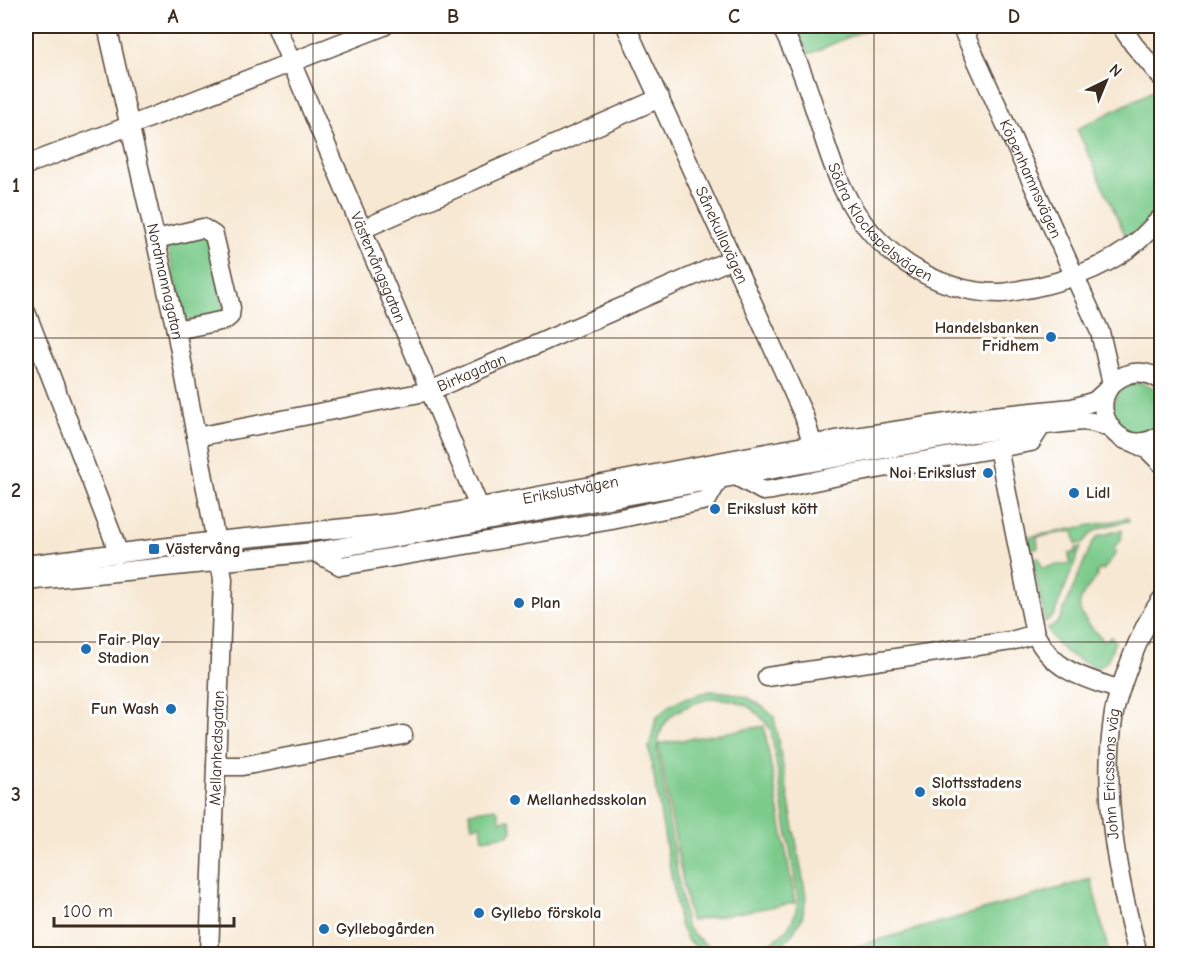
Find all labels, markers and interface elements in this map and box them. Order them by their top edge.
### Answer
text: A [167,5,179,28]
text: B [447,5,459,28]
text: C [728,5,740,28]
text: D [1008,5,1020,28]
north arrow [1076,51,1136,111]
text: N [1106,61,1126,81]
street label: Köpenhamnsvägen [996,117,1065,241]
street label: Södra Klockspelsvägen [824,160,935,286]
text: 1 [12,174,20,197]
street label: Sånekullavägen [692,184,752,287]
street label: Västervångsgatan [347,209,409,325]
street label: Nordmannagatan [143,222,187,341]
place label: Handelsbanken Fridhem [935,319,1039,355]
marker: Handelsbanken Fridhem [1044,330,1058,344]
street label: Birkagatan [434,350,509,396]
place label: Noi Erikslust [889,464,977,482]
marker: Noi Erikslust [981,466,995,480]
street label: Erikslustvägen [521,472,620,508]
text: 2 [11,479,21,502]
place label: Lidl [1086,484,1110,502]
marker: Lidl [1067,486,1081,500]
place label: Erikslust kött [727,500,818,518]
marker: Erikslust kött [708,502,722,516]
place label: Västervång [166,540,241,558]
marker: Västervång [147,542,161,556]
place label: Plan [531,594,560,612]
marker: Plan [512,596,526,610]
place label: Fair Play Stadion [98,631,160,667]
marker: Fair Play Stadion [79,642,93,656]
street label: Mellanhedsgatan [206,690,228,806]
place label: Fun Wash [91,700,159,718]
marker: Fun Wash [164,702,178,716]
street label: John Ericssons väg [1100,707,1124,841]
place label: Slottsstadens skola [932,774,1022,810]
text: 3 [11,783,21,806]
marker: Slottsstadens skola [913,785,927,799]
place label: Mellanhedsskolan [527,791,647,809]
marker: Mellanhedsskolan [508,793,522,807]
scale bar [54,890,234,928]
text: 100 m [63,901,113,922]
place label: Gyllebo förskola [491,904,601,922]
marker: Gyllebo förskola [472,906,486,920]
place label: Gyllebogården [336,920,434,938]
marker: Gyllebogården [317,922,331,936]

